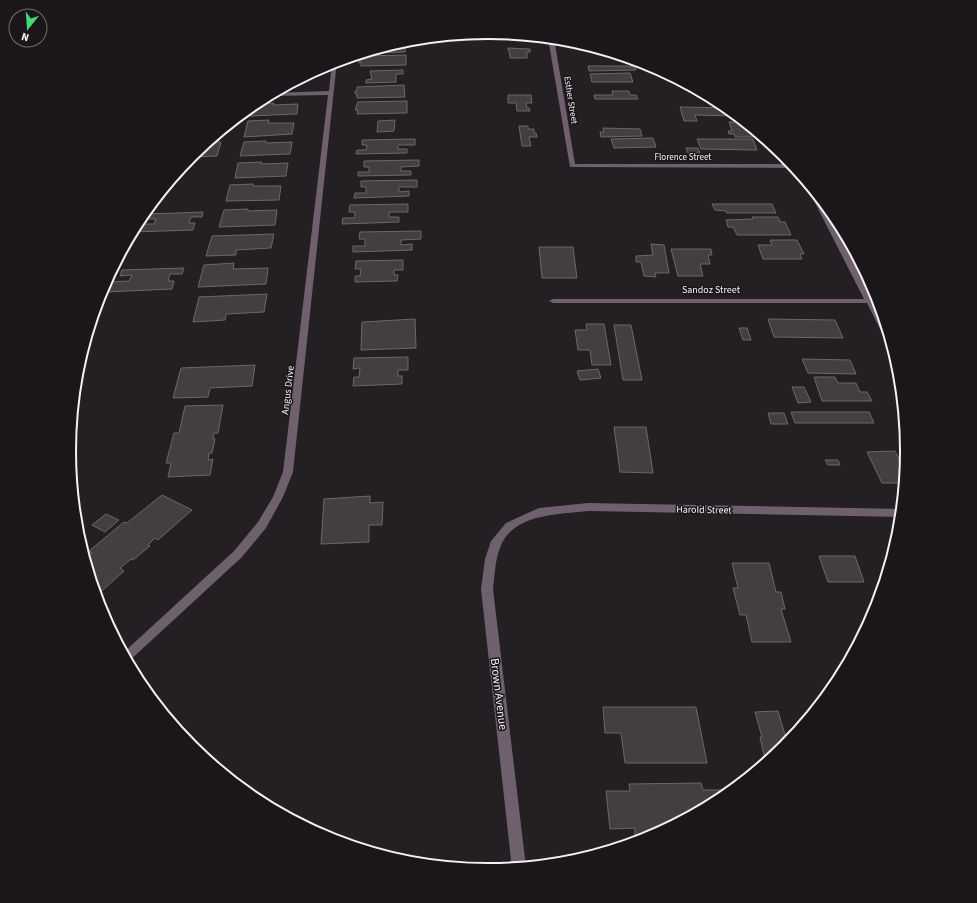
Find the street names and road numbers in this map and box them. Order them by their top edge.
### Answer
street label: Esther Street [560,75,581,125]
street label: Florence Street [655,151,711,164]
street label: Sandoz Street [682,283,741,297]
street label: Angus Drive [278,365,298,415]
street label: Harold Street [676,503,732,517]
street label: Brown Avenue [486,657,511,731]

